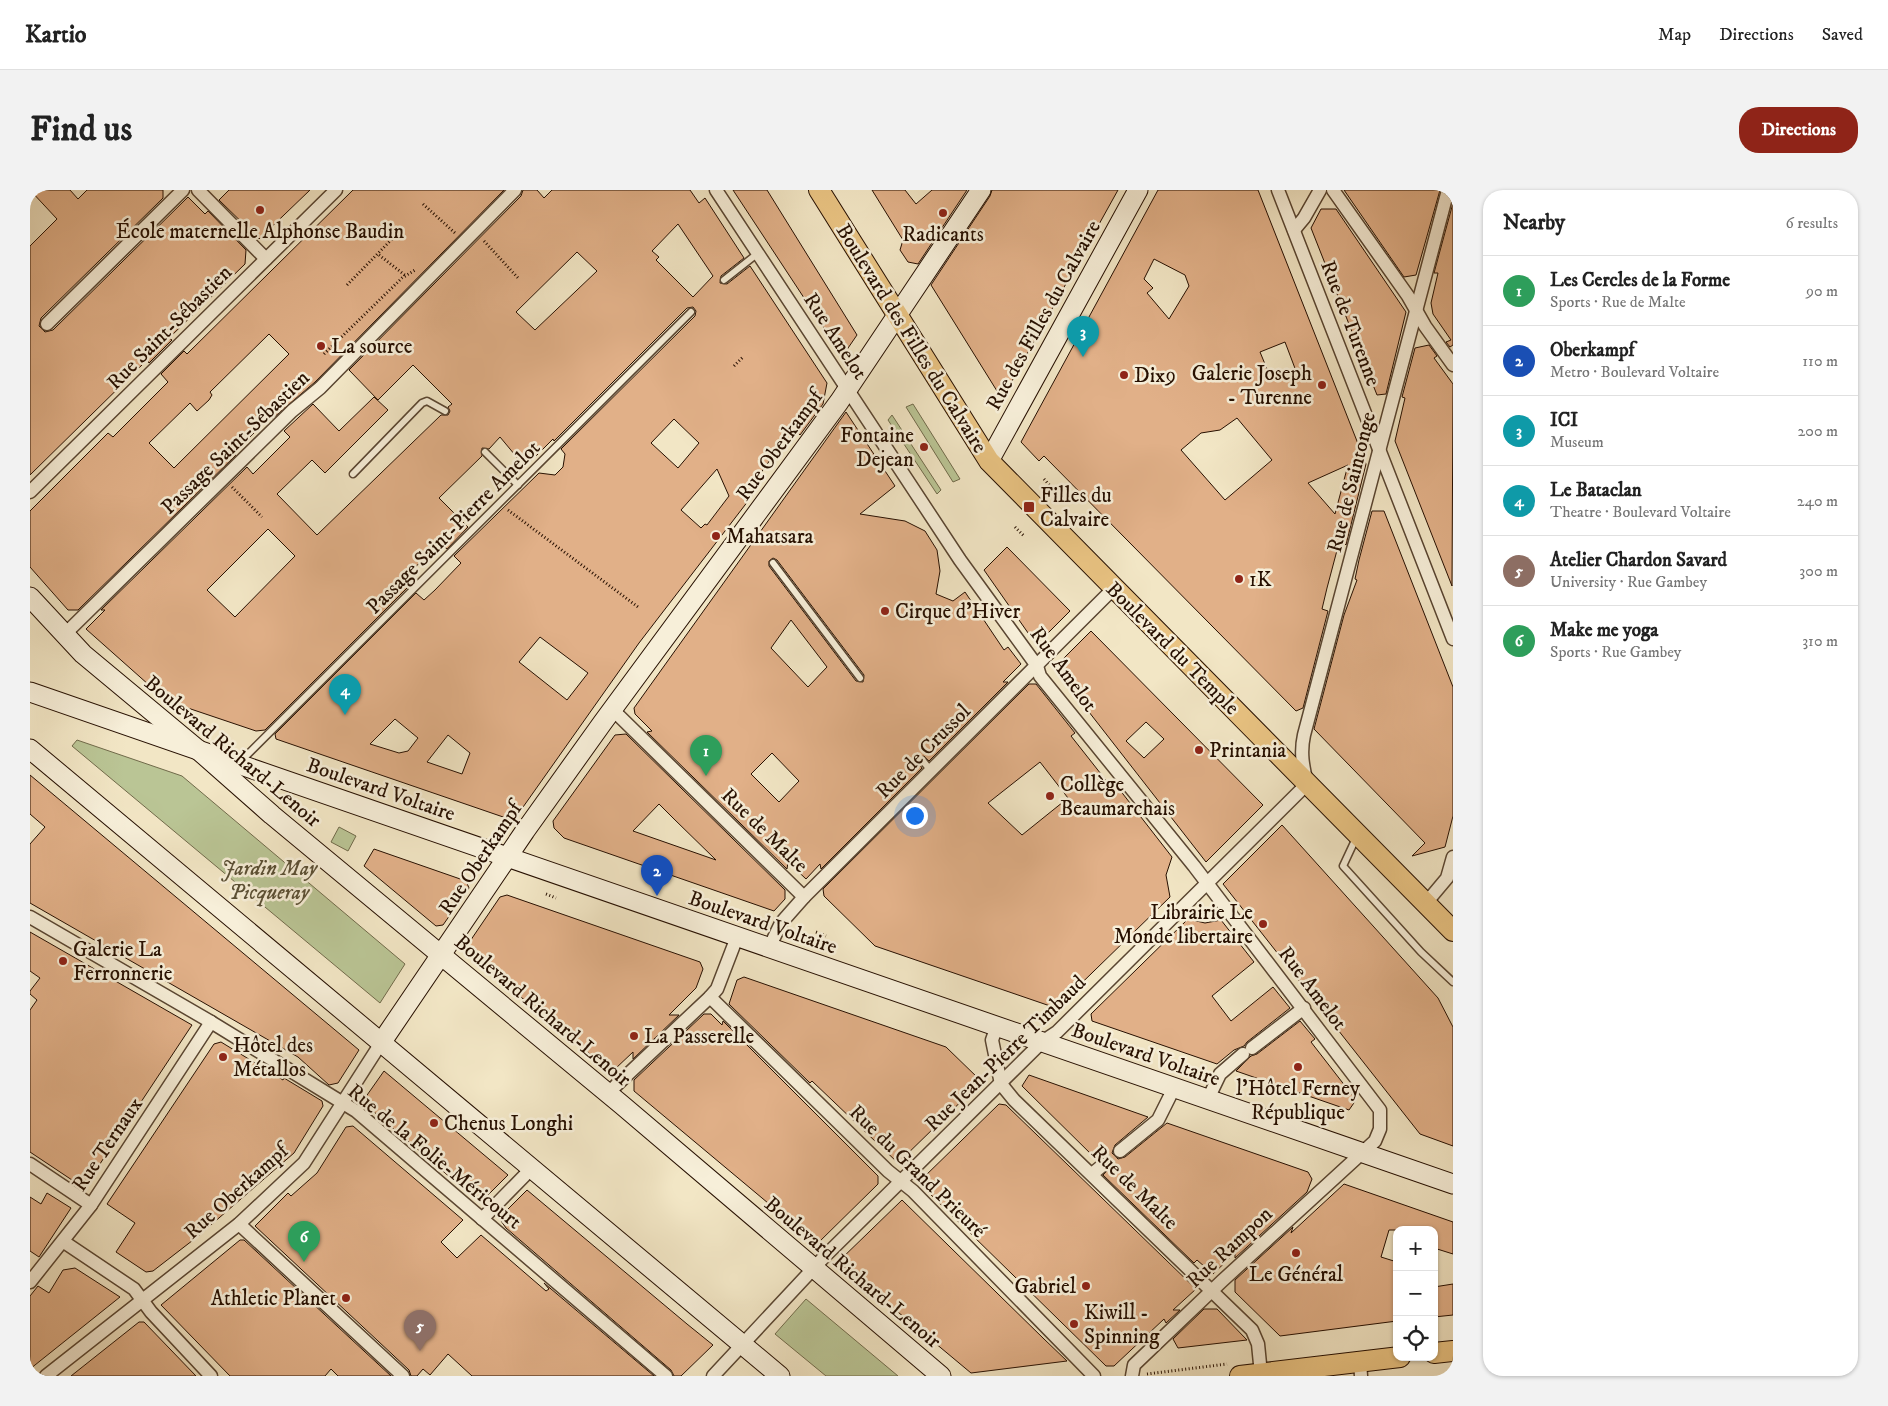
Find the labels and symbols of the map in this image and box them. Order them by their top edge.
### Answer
marker: École maternelle Alphonse Baudin [254,204,266,216]
marker: Radicants [937,207,949,219]
street label: Rue des Filles du Calvaire [981,216,1107,415]
place label: École maternelle Alphonse Baudin [116,218,404,245]
street label: Boulevard des Filles du Calvaire [830,219,993,458]
place label: Radicants [902,222,984,248]
street label: Rue de Turenne [1314,257,1386,390]
street label: Rue Saint-Sébastien [102,260,238,396]
street label: Rue Amelot [797,288,873,385]
pin: 3 [1067,316,1099,357]
place label: La source [331,334,413,360]
marker: La source [315,340,327,352]
place label: Galerie Joseph - Turenne [1192,361,1312,411]
place label: Dix9 [1134,363,1176,389]
street label: Passage Saint-Sébastien [156,365,315,520]
marker: Dix9 [1118,369,1130,381]
marker: Galerie Joseph - Turenne [1316,379,1328,391]
street label: Rue Oberkampf [731,382,831,506]
street label: Rue de Saintonge [1322,409,1382,555]
place label: Fontaine Dejean [840,423,914,473]
street label: Passage Saint-Pierre Amelot [361,435,546,620]
marker: Fontaine Dejean [918,441,930,453]
place label: Filles du Calvaire [1040,483,1112,533]
marker: Filles du Calvaire [1022,500,1036,514]
place label: Mahatsara [726,524,814,550]
marker: Mahatsara [710,530,722,542]
place label: 1K [1249,567,1272,593]
marker: 1K [1233,573,1245,585]
street label: Boulevard du Temple [1100,577,1245,721]
place label: Cirque d'Hiver [895,599,1021,625]
marker: Cirque d'Hiver [879,605,891,617]
street label: Rue Amelot [1024,622,1103,717]
street label: Boulevard Richard-Lenoir [139,670,326,833]
pin: 4 [329,674,361,715]
street label: Rue de Crussol [871,698,977,804]
pin: 1 [690,735,722,776]
place label: Printania [1209,738,1286,764]
marker: Printania [1193,744,1205,756]
street label: Boulevard Voltaire [303,752,459,828]
place label: Collège Beaumarchais [1060,772,1175,822]
street label: Rue de Malte [715,783,813,879]
marker: Collège Beaumarchais [1044,790,1056,802]
street label: Rue Oberkampf [434,794,530,920]
your location [902,803,928,829]
pin: 2 [641,855,673,896]
park label: Jardin May Picqueray [221,856,319,907]
street label: Boulevard Voltaire [685,885,841,961]
place label: Librairie Le Monde libertaire [1114,900,1253,950]
marker: Librairie Le Monde libertaire [1257,918,1269,930]
street label: Boulevard Richard-Lenoir [449,929,636,1092]
place label: Galerie La Ferronnerie [73,937,173,987]
street label: Rue Amelot [1272,942,1352,1036]
marker: Galerie La Ferronnerie [57,955,69,967]
street label: Rue Jean-Pierre Timbaud [920,970,1092,1137]
street label: Boulevard Voltaire [1068,1017,1224,1093]
place label: La Passerelle [644,1024,754,1050]
marker: La Passerelle [628,1030,640,1042]
place label: Hôtel des Métallos [233,1033,313,1083]
marker: Hôtel des Métallos [217,1051,229,1063]
marker: l'Hôtel Ferney République [1292,1061,1304,1073]
place label: l'Hôtel Ferney République [1236,1076,1361,1126]
street label: Rue de la Folie-Méricourt [342,1078,527,1235]
street label: Rue Ternaux [67,1093,149,1197]
street label: Rue du Grand Prieuré [843,1100,991,1244]
place label: Chenus Longhi [444,1111,573,1137]
marker: Chenus Longhi [428,1117,440,1129]
street label: Rue Oberkampf [179,1136,296,1245]
street label: Rue de Malte [1085,1140,1183,1236]
street label: Boulevard Richard-Lenoir [759,1191,946,1354]
street label: Rue Rampon [1181,1201,1278,1294]
pin: 6 [288,1221,320,1262]
marker: Le Général [1290,1247,1302,1259]
place label: Le Général [1249,1262,1344,1288]
place label: Gabriel [1014,1274,1077,1300]
marker: Gabriel [1080,1280,1092,1292]
place label: Athletic Planet [211,1286,336,1312]
marker: Athletic Planet [340,1292,352,1304]
place label: Kiwill - Spinning [1084,1300,1160,1350]
pin: 5 [404,1310,436,1351]
marker: Kiwill - Spinning [1068,1318,1080,1330]

